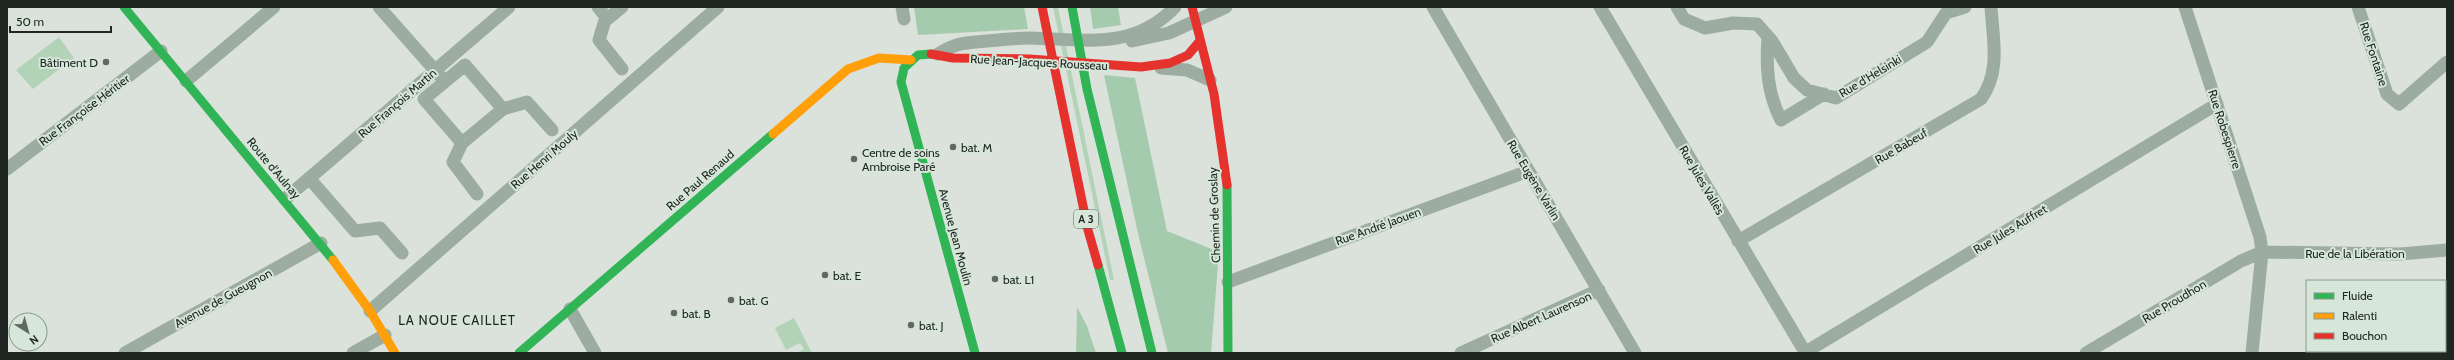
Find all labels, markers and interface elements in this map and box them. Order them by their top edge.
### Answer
scale bar [10,8,111,34]
text: 50 m [16,14,44,29]
street label: Rue Fontaine [2357,20,2391,88]
street label: Rue Jean-Jacques Rousseau [970,51,1108,73]
street label: Rue d'Helsinki [1836,51,1904,101]
place label: Bâtiment D [40,55,98,70]
marker: Bâtiment D [101,57,111,67]
street label: Rue François Martin [355,65,439,141]
street label: Rue Françoise Héritier [36,71,133,149]
street label: Rue Robespierre [2205,87,2245,171]
street label: Rue Babeuf [1872,125,1930,167]
street label: Rue Henri Mouly [507,126,581,192]
street label: Route d'Aulnay [244,134,304,202]
street label: Rue Eugène Varlin [1504,137,1564,223]
place label: bat. M [961,140,993,155]
marker: bat. M [948,142,958,152]
street label: Rue Jules Vallès [1676,143,1728,217]
place label: Centre de soins Ambroise Paré [862,145,940,174]
street label: Rue Paul Renaud [663,146,737,214]
marker: Centre de soins Ambroise Paré [849,154,859,164]
street label: Chemin de Groslay [1205,167,1223,263]
street label: Avenue Jean Moulin [936,187,976,287]
street label: Rue Jules Auffret [1970,201,2050,257]
street label: Rue André Jaouen [1333,203,1423,248]
road number: A 3 [1074,210,1098,228]
street label: Rue de la Libération [2305,246,2405,261]
street label: Avenue de Gueugnon [172,265,275,331]
place label: bat. E [833,268,862,283]
marker: bat. E [820,270,830,280]
place label: bat. L1 [1003,272,1034,287]
marker: bat. L1 [990,274,1000,284]
street label: Rue Proudhon [2139,276,2209,326]
legend [2306,280,2446,352]
street label: Rue Albert Laurenson [1488,288,1594,346]
text: Fluide [2342,288,2373,303]
place label: bat. G [739,293,769,308]
marker: bat. G [726,295,736,305]
place label: bat. B [682,306,711,321]
marker: bat. B [669,308,679,318]
text: Ralenti [2342,308,2377,323]
north arrow [8,312,48,352]
district label: LA NOUE CAILLET [398,312,516,328]
place label: bat. J [919,318,944,333]
marker: bat. J [906,320,916,330]
text: Bouchon [2342,328,2388,343]
text: N [27,332,41,348]

